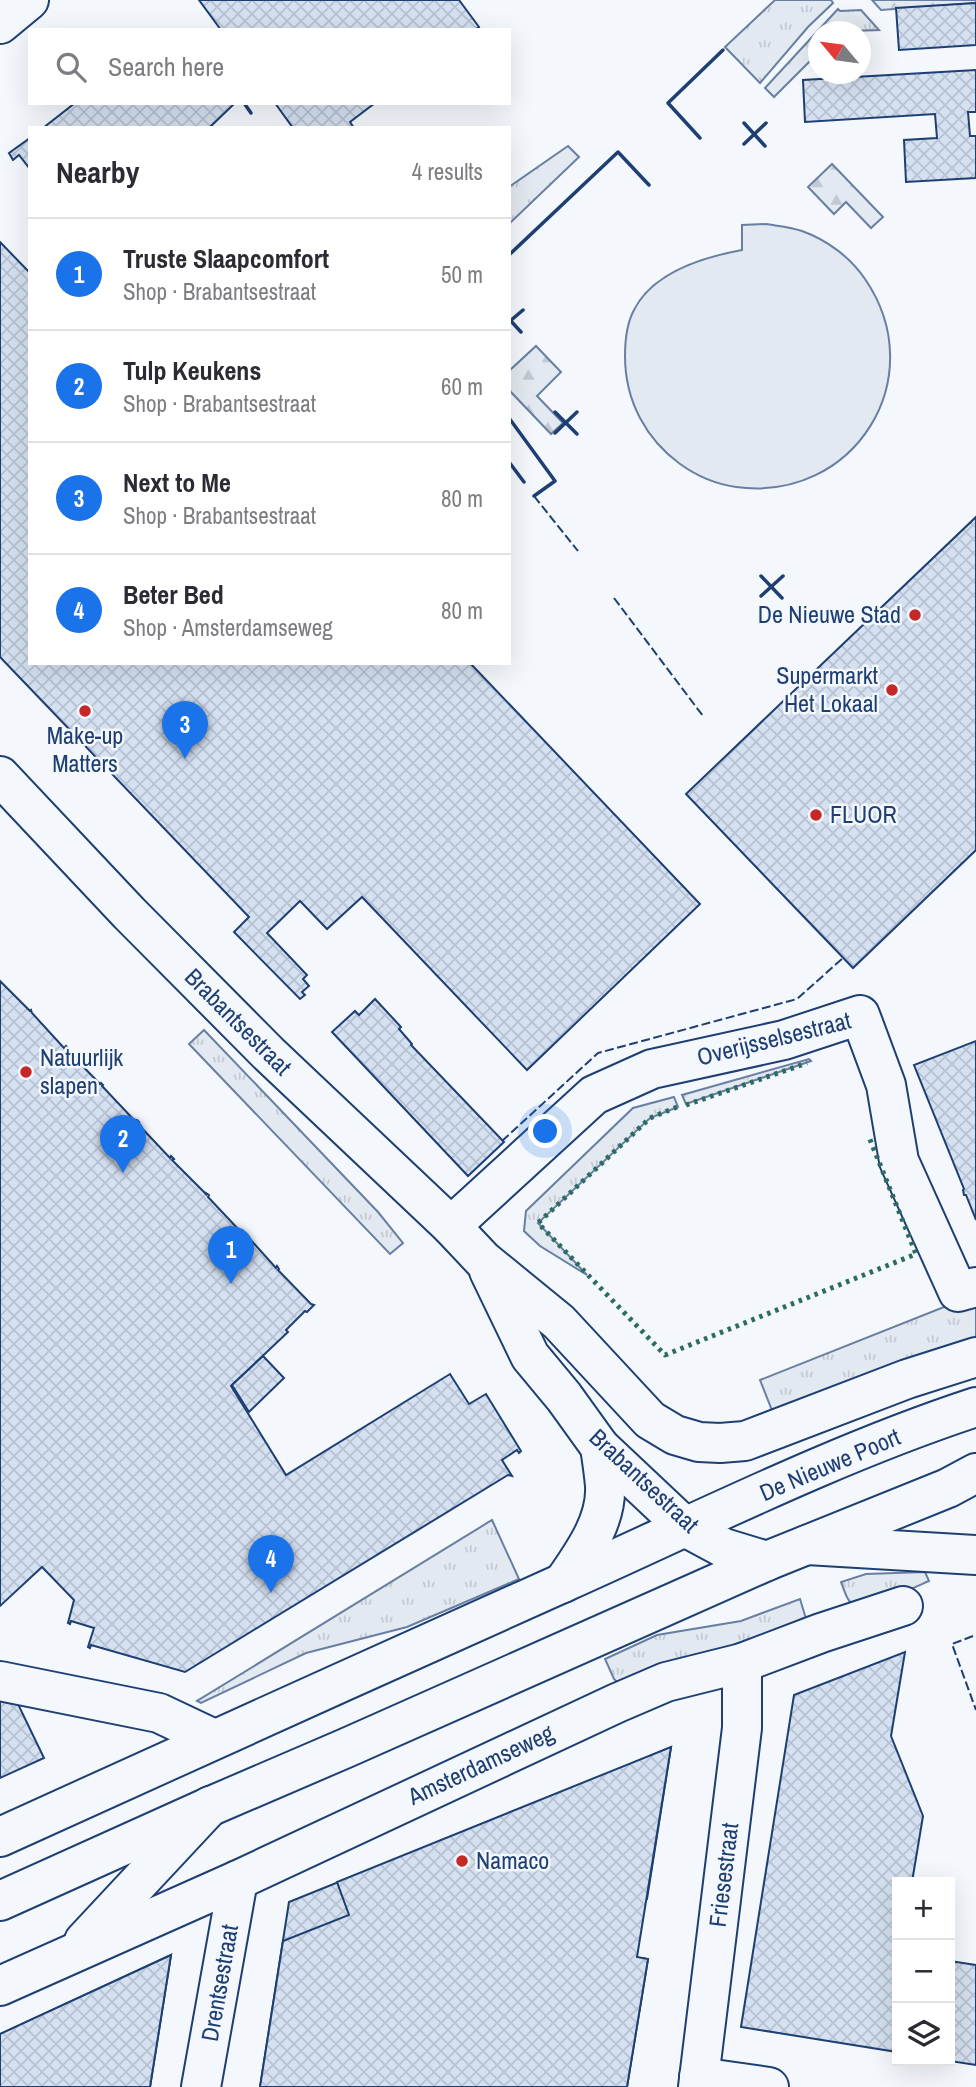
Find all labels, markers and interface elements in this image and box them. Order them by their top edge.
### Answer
north arrow [808,21,871,84]
search box [28,28,511,105]
icon: search [52,48,90,86]
text: Search here [108,49,224,84]
text: Nearby [56,152,139,192]
text: 4 results [412,156,483,187]
text: Truste Slaapcomfort [123,241,329,276]
text: 1 [74,259,84,290]
text: 50 m [441,259,483,290]
text: Shop · Brabantsestraat [123,276,316,307]
text: Tulp Keukens [123,353,261,388]
text: 2 [74,371,84,402]
text: 60 m [441,371,483,402]
text: Shop · Brabantsestraat [123,388,316,419]
text: Next to Me [123,465,231,500]
text: 3 [74,483,84,514]
text: 80 m [441,483,483,514]
text: Shop · Brabantsestraat [123,500,316,531]
text: Beter Bed [123,577,224,612]
text: 4 [74,595,84,626]
text: 80 m [441,595,483,626]
place label: De Nieuwe Stad [758,598,901,630]
marker: De Nieuwe Stad [907,607,923,623]
text: Shop · Amsterdamseweg [123,612,333,643]
place label: Supermarkt Het Lokaal [776,659,879,719]
marker: Supermarkt Het Lokaal [884,682,900,698]
pin: 3 [162,701,208,759]
marker: Make-up Matters [77,703,93,719]
place label: Make-up Matters [47,719,123,779]
place label: FLUOR [830,798,897,830]
marker: FLUOR [808,807,824,823]
street label: Brabantsestraat [178,961,300,1082]
street label: Overijsselsestraat [693,1003,855,1073]
place label: Natuurlijk slapen [40,1041,123,1101]
marker: Natuurlijk slapen [18,1064,34,1080]
your location [528,1114,562,1148]
pin: 2 [100,1115,146,1173]
pin: 1 [208,1226,254,1284]
street label: De Nieuwe Poort [754,1420,905,1508]
street label: Brabantsestraat [583,1421,707,1540]
pin: 4 [248,1535,294,1593]
street label: Amsterdamseweg [402,1716,559,1812]
street label: Friesestraat [701,1820,745,1929]
place label: Namaco [476,1844,549,1876]
marker: Namaco [454,1853,470,1869]
map controls [892,1877,955,2066]
button: + [892,1877,955,1940]
street label: Drentsestraat [193,1921,245,2044]
button: − [892,1940,955,2003]
button: layers [892,2003,955,2066]

